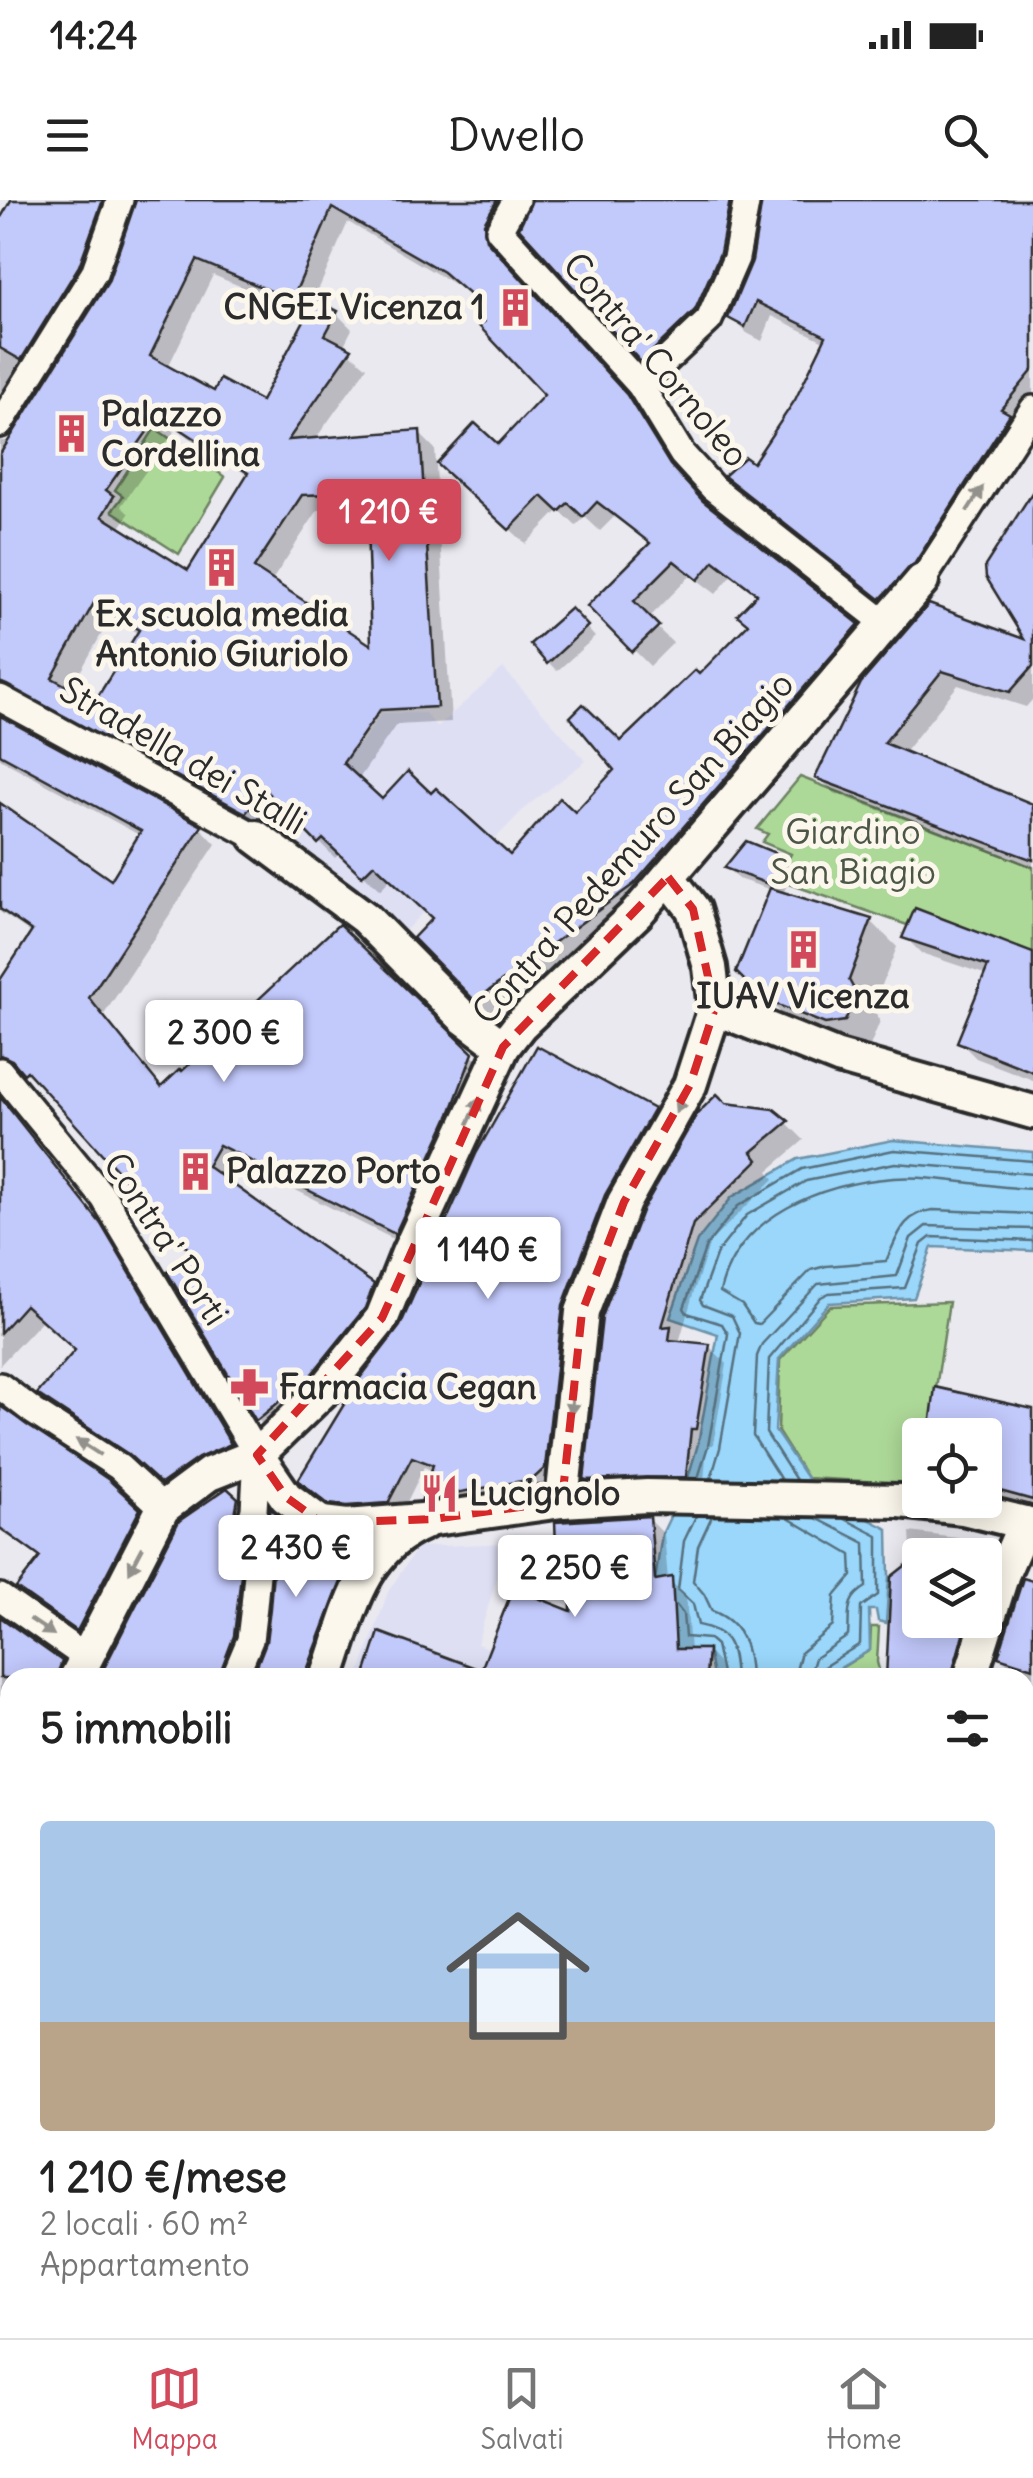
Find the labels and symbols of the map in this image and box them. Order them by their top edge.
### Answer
street label: Contra' Cornoleo [554,243,759,475]
place label: CNGEI Vicenza 1 [224,284,485,328]
building icon: CNGEI Vicenza 1 [494,286,536,328]
place label: Palazzo Cordellina [101,391,260,475]
building icon: Palazzo Cordellina [50,413,92,455]
pin: 1 210 € [297,479,481,564]
one-way arrow [965,485,983,512]
building icon: Ex scuola media Antonio Giuriolo [201,546,243,588]
place label: Ex scuola media Antonio Giuriolo [95,591,349,675]
street label: Contra' Pedemuro San Biagio [462,662,802,1033]
street label: Stradella dei Stalli [52,667,315,844]
park label: Giardino San Biagio [770,809,936,893]
building icon: IUAV Vicenza [782,928,824,970]
place label: IUAV Vicenza [696,973,910,1017]
pin: 2 300 € [132,1000,316,1085]
one-way arrow [674,1086,691,1115]
one-way arrow [465,1096,482,1125]
street label: Contra' Porti [95,1144,239,1333]
place label: Palazzo Porto [226,1148,441,1192]
building icon: Palazzo Porto [175,1150,217,1192]
pin: 1 140 € [396,1217,580,1302]
place label: Farmacia Cegan [279,1364,537,1408]
pharmacy icon: Farmacia Cegan [228,1366,270,1408]
one-way arrow [564,1386,580,1417]
one-way arrow [74,1438,101,1456]
place label: Lucignolo [469,1470,621,1514]
restaurant icon: Lucignolo [418,1472,460,1514]
pin: 2 430 € [204,1515,388,1600]
pin: 2 250 € [483,1535,667,1620]
one-way arrow [127,1545,144,1574]
one-way arrow [28,1617,55,1636]

